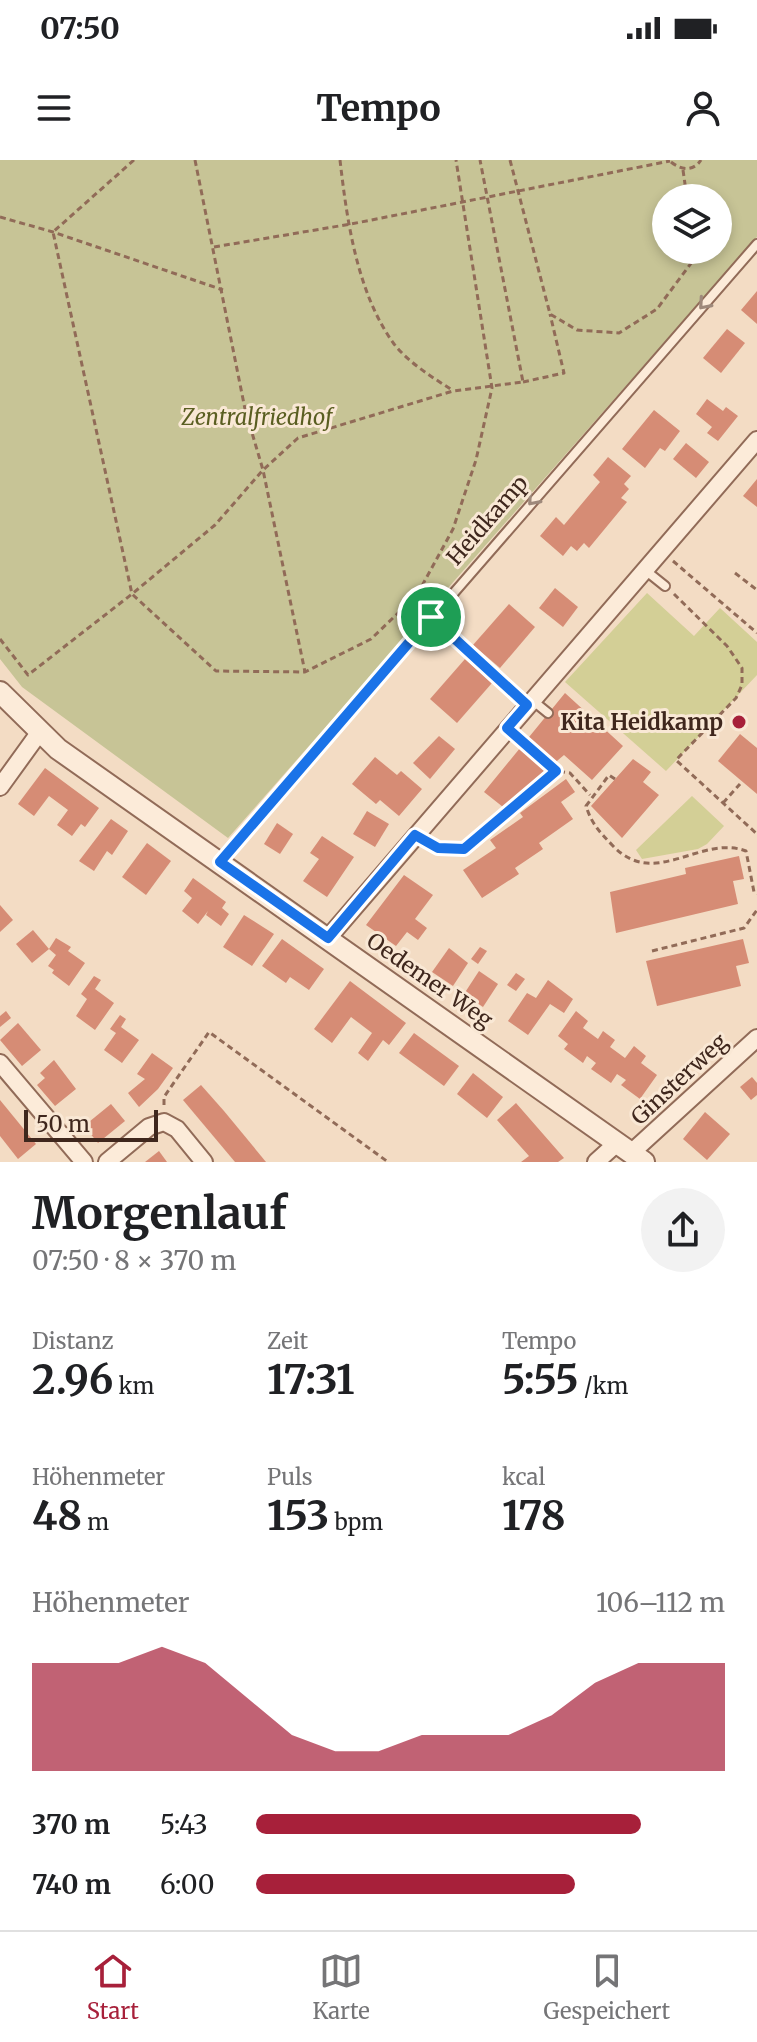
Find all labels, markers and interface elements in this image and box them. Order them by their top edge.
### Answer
text: 07:50 [40,9,120,47]
icon: menu [32,86,76,130]
text: Tempo [316,86,441,131]
icon: person [681,86,725,130]
map controls [652,184,732,264]
button: layers [652,184,732,264]
one-way arrow [699,295,714,310]
park label: Zentralfriedhof [180,403,335,431]
street label: Heidkamp [440,469,534,571]
one-way arrow [528,491,543,505]
pin [397,583,465,651]
icon: arrive [409,595,453,639]
place label: Kita Heidkamp [560,708,723,736]
marker: Kita Heidkamp [730,713,748,731]
street label: Oedemer Weg [362,926,498,1034]
street label: Ginsterweg [625,1027,733,1131]
scale bar [24,1106,158,1142]
text: 50 m [36,1110,90,1138]
text: Morgenlauf [32,1186,287,1241]
button: share [641,1188,725,1272]
text: 07:50 · 8 × 370 m [32,1244,236,1277]
text: Distanz [32,1327,113,1355]
text: Zeit [267,1327,308,1355]
text: Tempo [502,1327,576,1355]
text: 2.96 [32,1355,113,1405]
text: 17:31 [267,1355,355,1405]
text: 5:55 [502,1355,579,1405]
text: km [113,1372,154,1400]
text: /km [579,1372,628,1400]
text: Höhenmeter [32,1463,165,1491]
text: Puls [267,1463,313,1491]
text: kcal [502,1463,545,1491]
text: 48 [32,1491,82,1541]
text: 153 [267,1491,329,1541]
text: 178 [502,1491,566,1541]
text: m [82,1508,109,1536]
text: bpm [329,1508,383,1536]
text: Höhenmeter [32,1586,190,1619]
text: 106–112 m [596,1586,725,1619]
text: 370 m [32,1808,110,1841]
text: 5:43 [160,1808,208,1841]
text: 740 m [32,1868,111,1901]
text: 6:00 [160,1868,215,1901]
tab: Start [87,1949,139,2025]
tab: Karte [313,1949,370,2025]
tab: Gespeichert [543,1949,670,2025]

